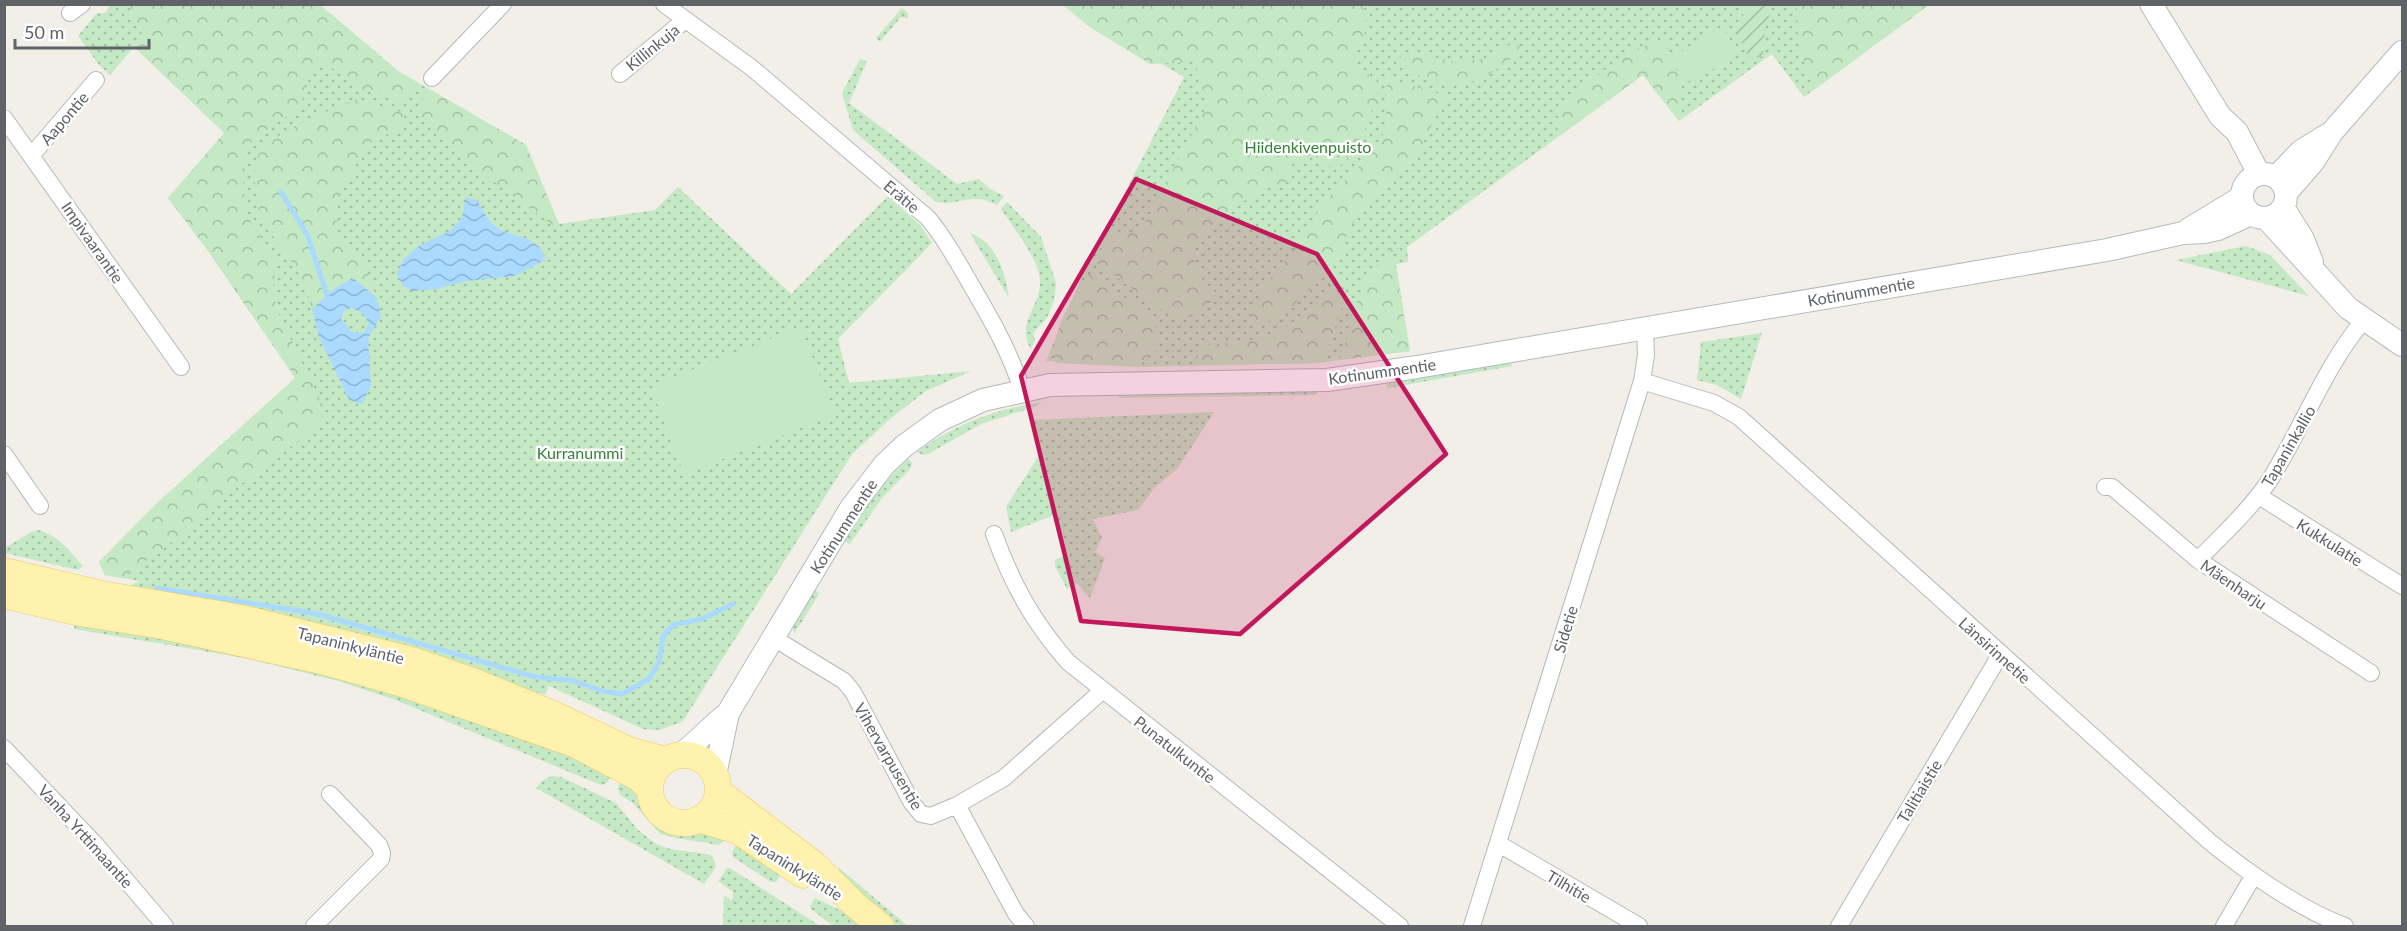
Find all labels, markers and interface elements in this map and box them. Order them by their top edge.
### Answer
scale bar [15,12,148,50]
street label: Killinkuja [621,20,683,74]
text: 50 m [24,21,64,43]
street label: Aapontie [36,88,92,148]
park label: Hiidenkivenpuisto [1245,137,1371,156]
street label: Erätie [880,176,924,216]
street label: Impivaarantie [58,198,128,286]
street label: Kotinummentie [1806,272,1916,310]
street label: Kotinummentie [1327,354,1437,388]
street label: Tapaninkallio [2257,402,2319,490]
park label: Kurranummi [537,443,623,462]
street label: Kotinummentie [805,475,881,577]
street label: Kukkulatie [2293,514,2367,570]
street label: Mäenharju [2197,555,2271,613]
street label: Sidetie [1549,603,1581,655]
street label: Länsirinnetie [1955,613,2035,687]
street label: Tapaninkyläntie [296,623,406,667]
street label: Vihervarpusentie [851,699,927,813]
street label: Punatulkuntie [1131,711,1219,787]
street label: Talitiaistie [1893,756,1945,826]
street label: Vanha Yrttimaantie [35,780,137,892]
street label: Tapaninkyläntie [744,830,846,904]
street label: Tilhitie [1543,866,1595,906]

